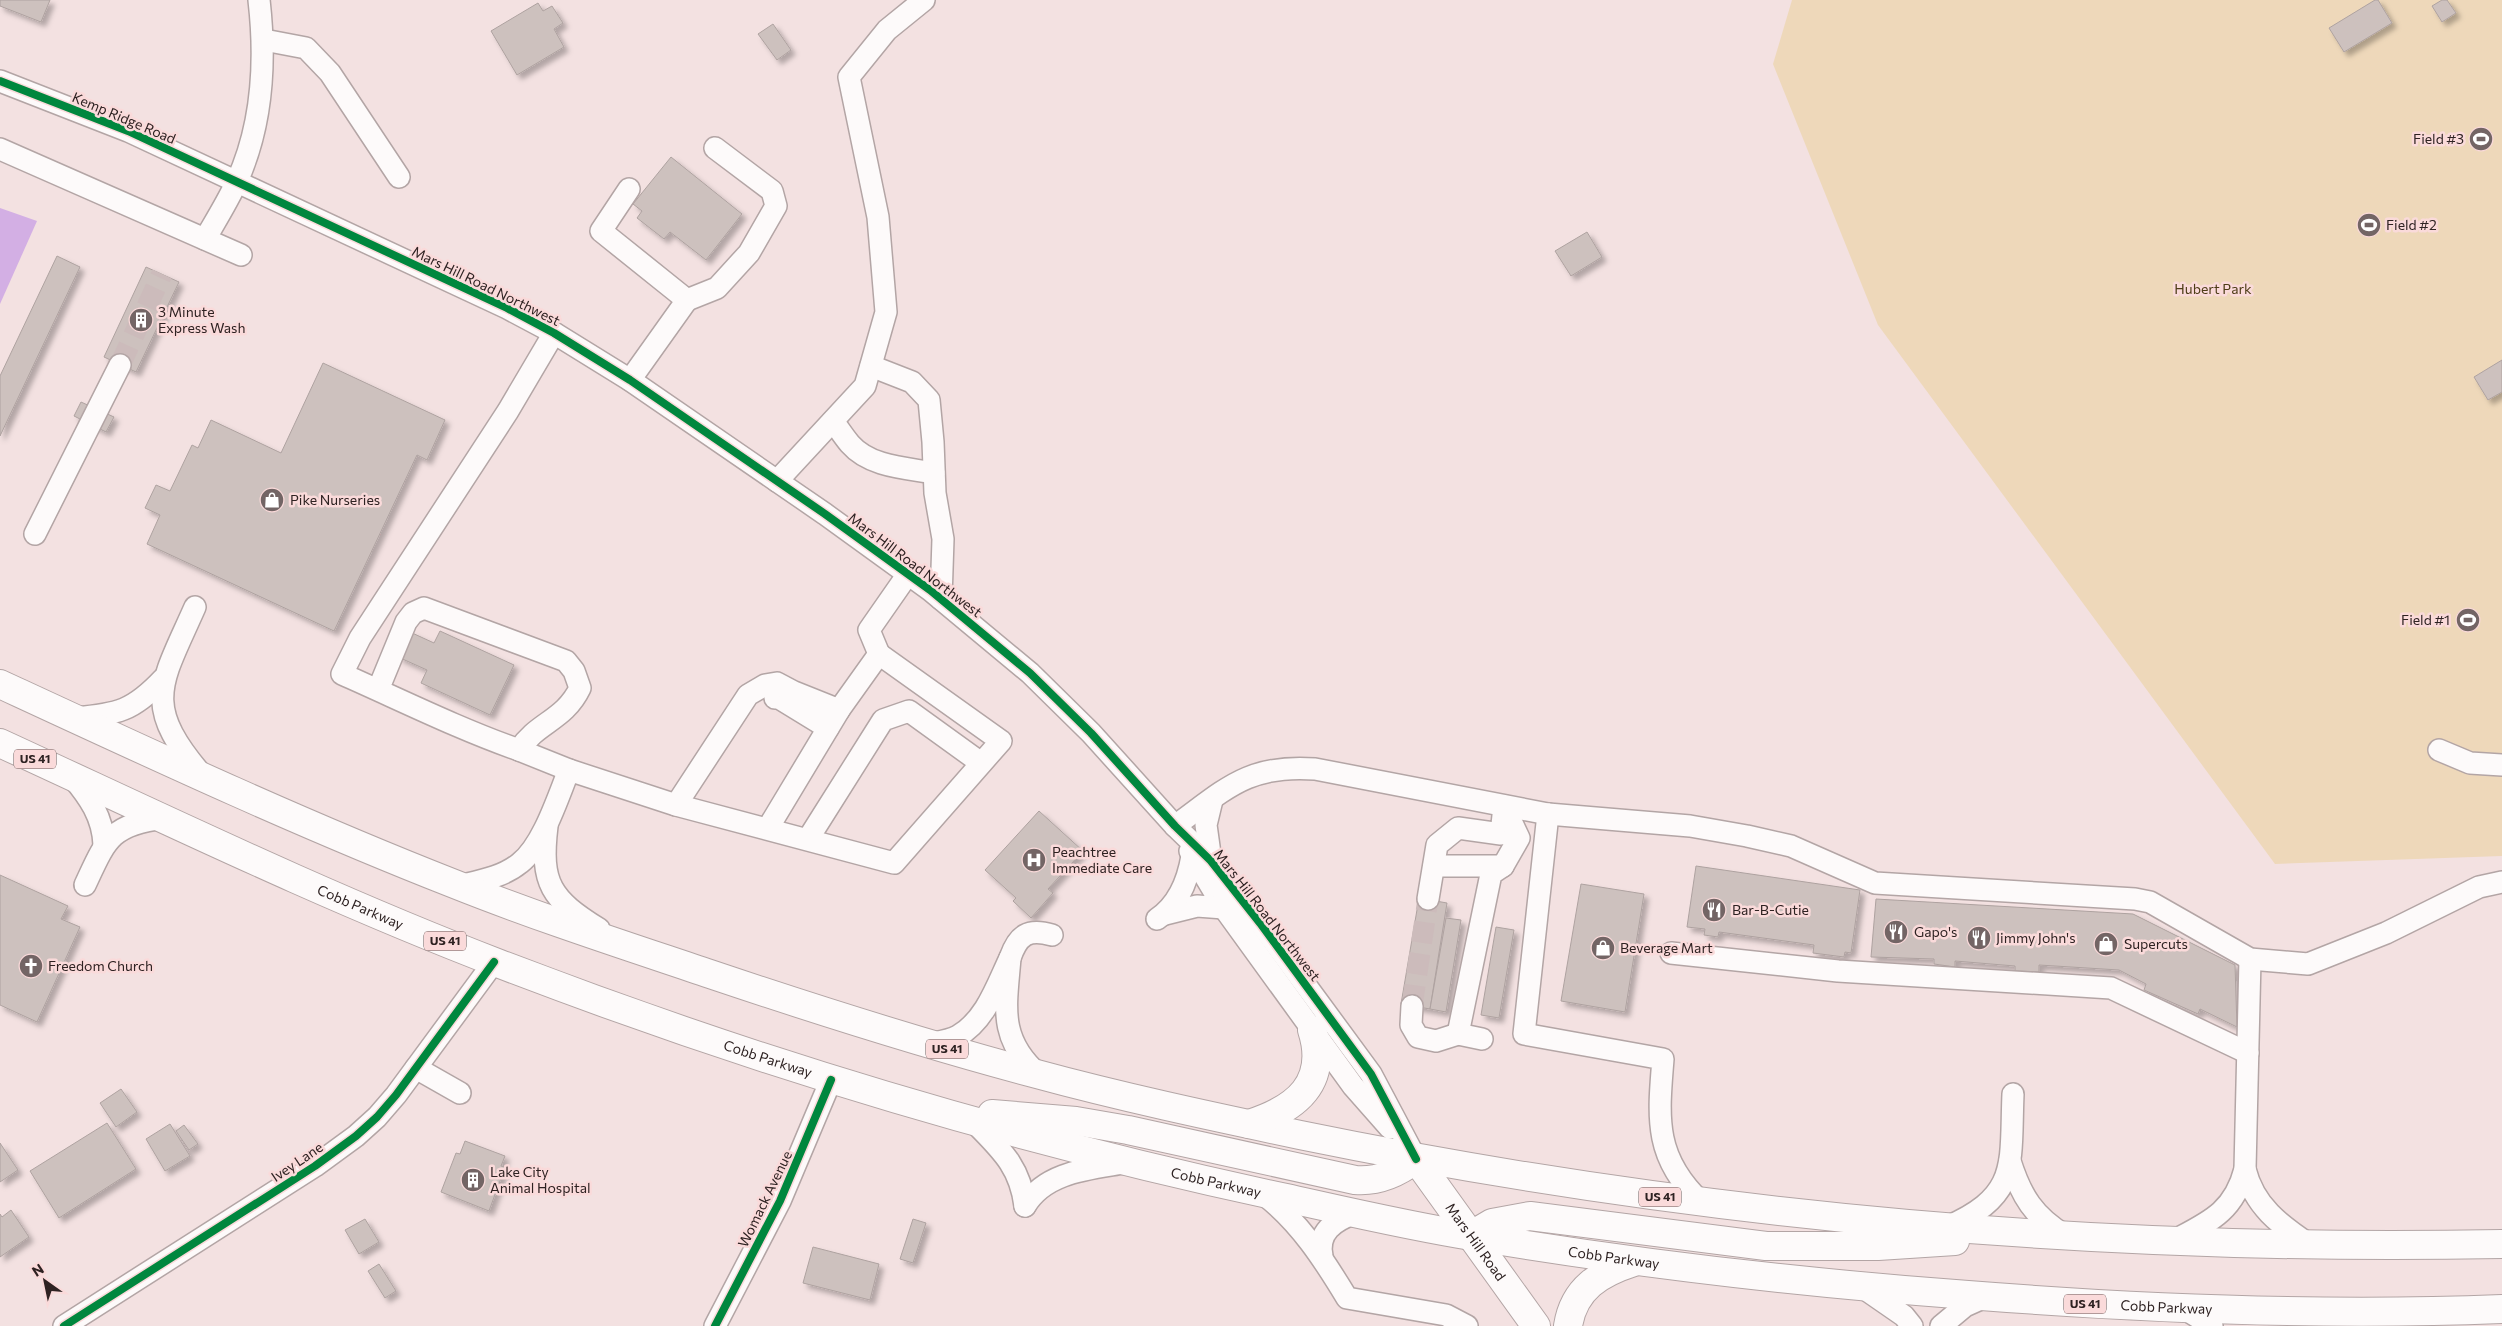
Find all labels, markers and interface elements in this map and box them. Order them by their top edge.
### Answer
street label: Kemp Ridge Road [70,88,178,147]
sports icon: Field #3 [2468,126,2494,152]
place label: Field #3 [2413,130,2464,147]
sports icon: Field #2 [2356,212,2382,238]
place label: Field #2 [2386,216,2437,233]
street label: Mars Hill Road Northwest [409,242,563,329]
park label: Hubert Park [2174,280,2252,297]
place label: 3 Minute Express Wash [158,303,245,336]
building icon: 3 Minute Express Wash [128,307,154,333]
shop icon: Pike Nurseries [259,487,285,513]
place label: Pike Nurseries [290,491,380,508]
street label: Mars Hill Road Northwest [845,509,986,621]
sports icon: Field #1 [2455,607,2481,633]
place label: Field #1 [2401,611,2450,628]
road number: US 41 [14,750,56,769]
place label: Peachtree Immediate Care [1052,843,1152,876]
street label: Mars Hill Road Northwest [1211,845,1324,984]
hospital icon: Peachtree Immediate Care [1021,847,1047,873]
street label: Cobb Parkway [315,881,406,932]
restaurant icon: Bar-B-Cutie [1701,897,1727,923]
place label: Bar-B-Cutie [1732,901,1809,918]
restaurant icon: Gapo's [1883,919,1909,945]
place label: Gapo's [1914,923,1957,940]
restaurant icon: Jimmy John's [1966,925,1992,951]
place label: Jimmy John's [1996,929,2076,946]
road number: US 41 [424,931,466,950]
shop icon: Supercuts [2093,931,2119,957]
shop icon: Beverage Mart [1590,935,1616,961]
place label: Supercuts [2124,935,2188,952]
place label: Beverage Mart [1620,939,1713,956]
church icon: Freedom Church [18,953,44,979]
place label: Freedom Church [48,957,153,974]
street label: Cobb Parkway [722,1036,814,1081]
road number: US 41 [926,1040,968,1058]
street label: Ivey Lane [268,1138,326,1185]
street label: Womack Avenue [734,1148,795,1250]
place label: Lake City Animal Hospital [490,1163,591,1196]
street label: Cobb Parkway [1169,1163,1263,1200]
building icon: Lake City Animal Hospital [460,1167,486,1193]
road number: US 41 [1639,1188,1681,1206]
street label: Mars Hill Road [1442,1199,1510,1284]
street label: Cobb Parkway [1567,1242,1661,1272]
north arrow [20,1256,70,1306]
text: N [29,1260,47,1280]
road number: US 41 [2064,1295,2106,1314]
street label: Cobb Parkway [2120,1296,2213,1317]

